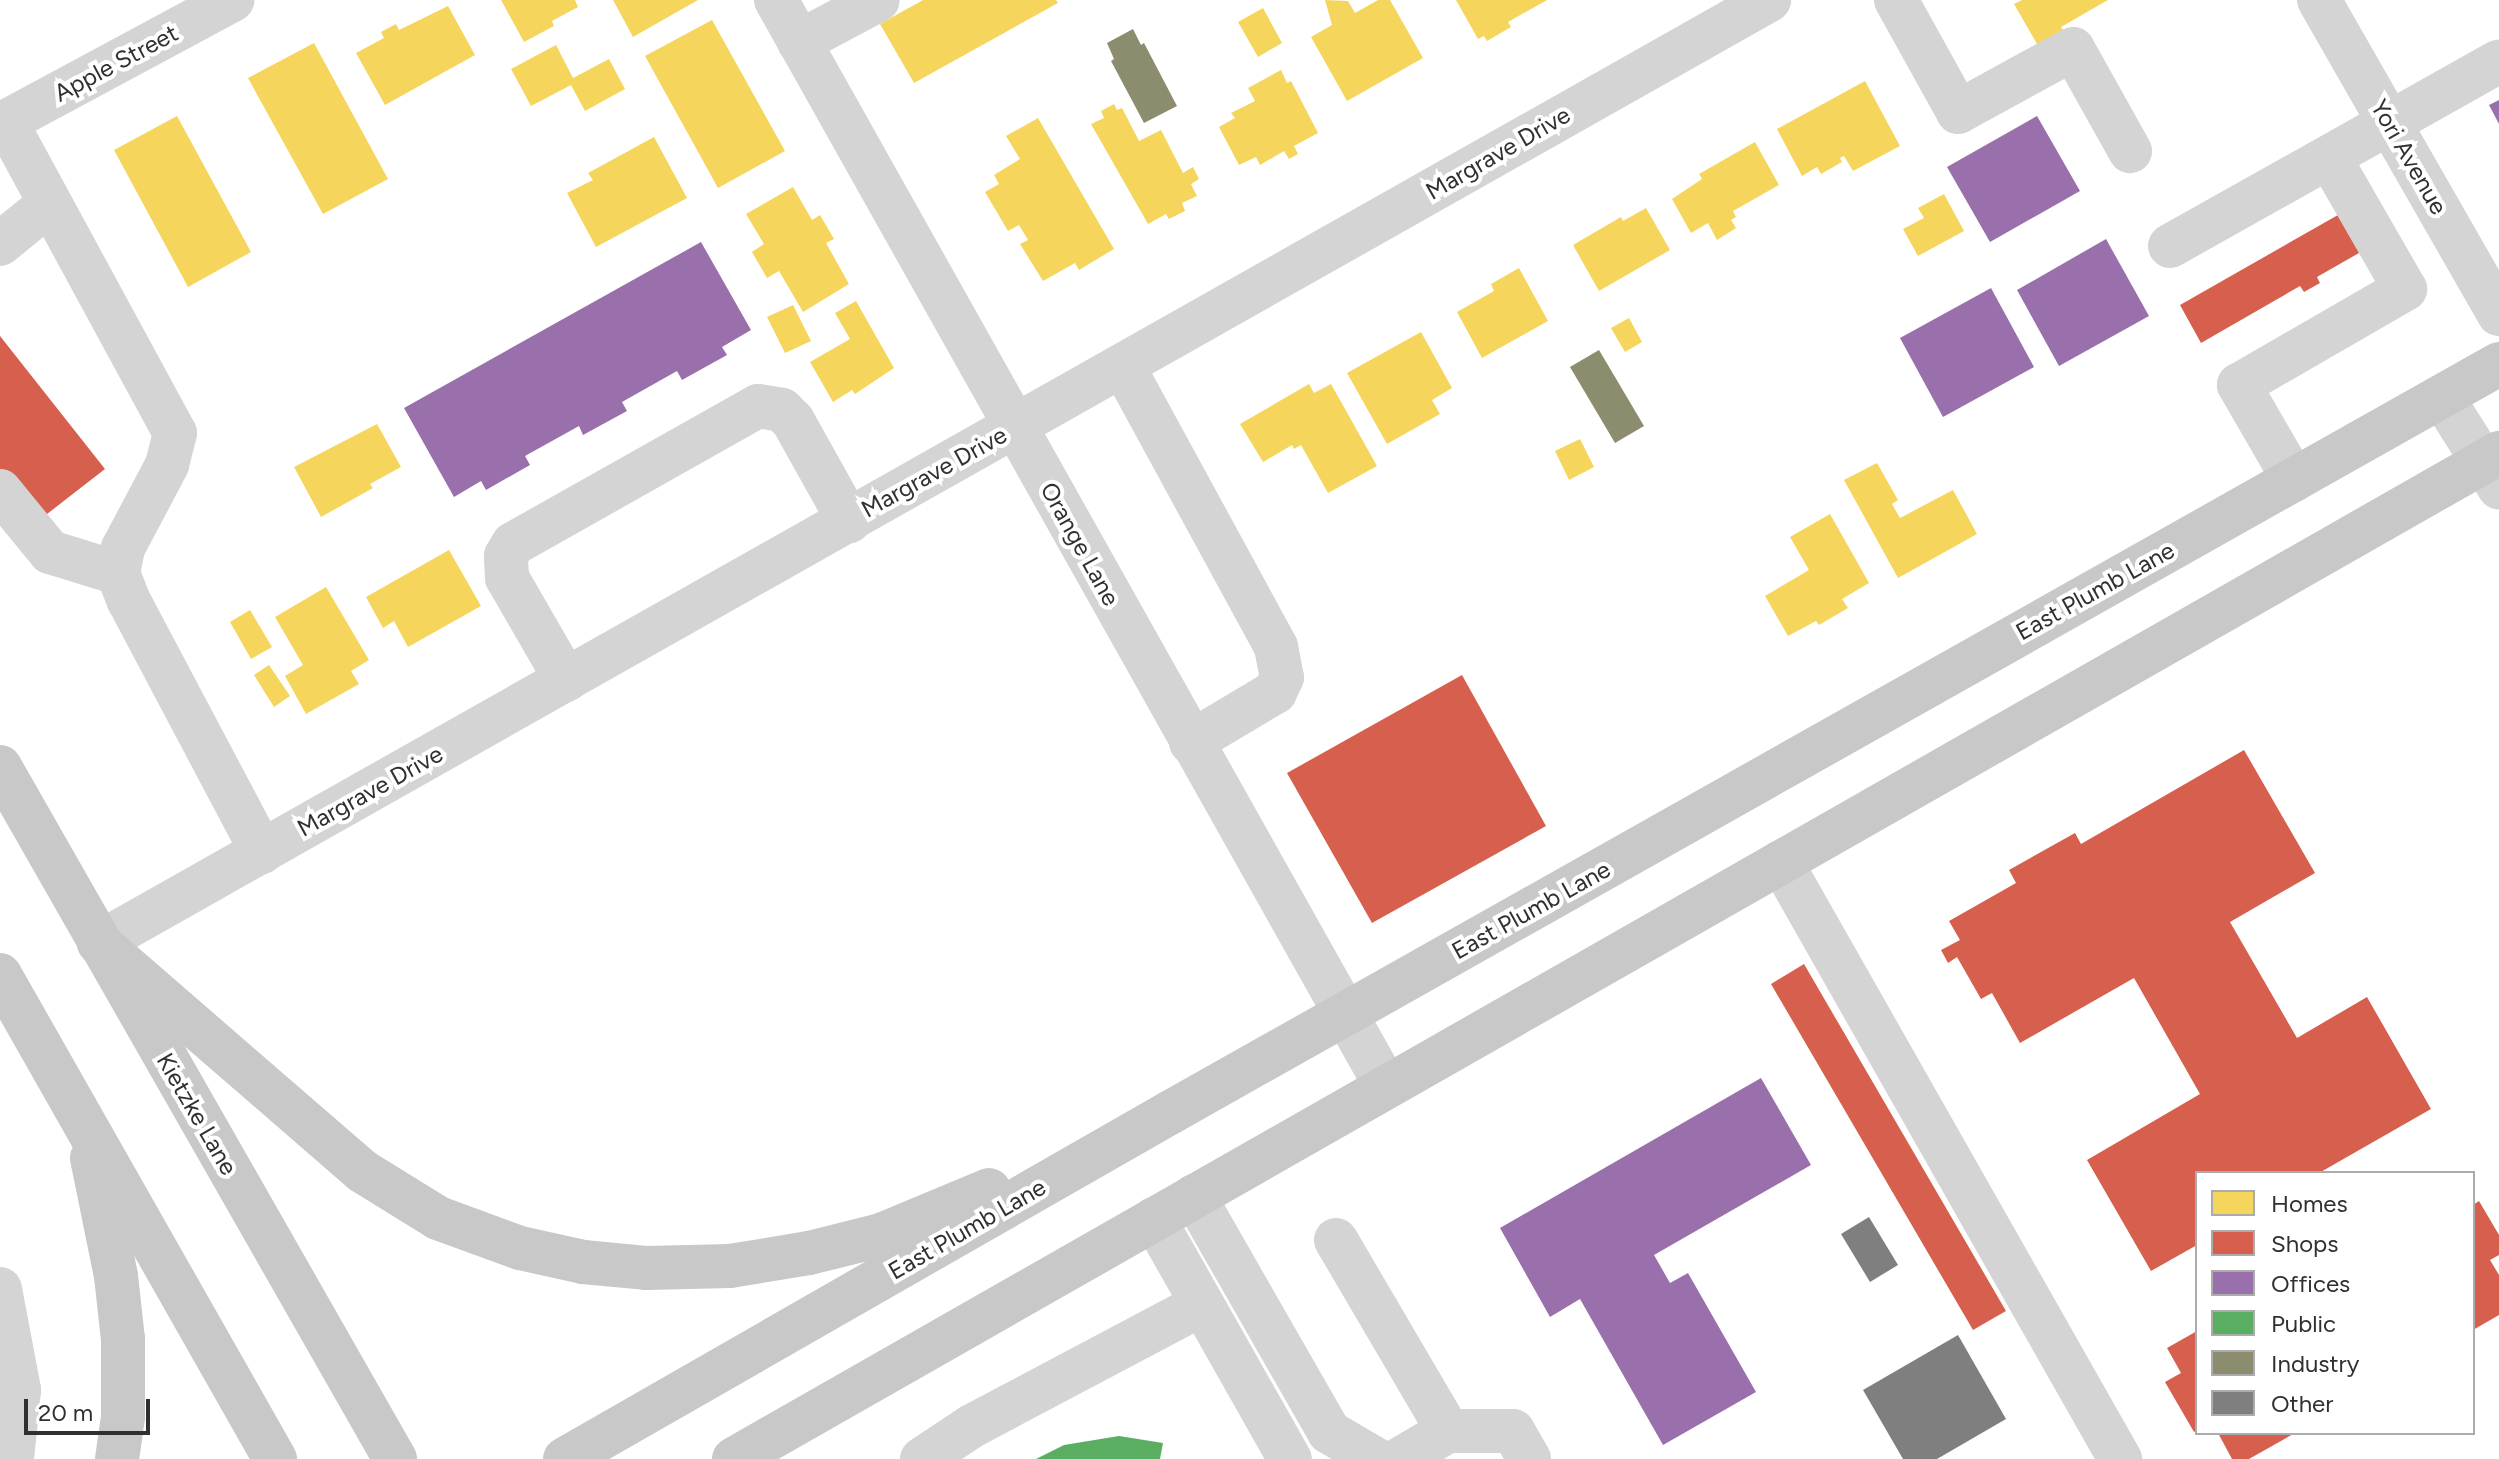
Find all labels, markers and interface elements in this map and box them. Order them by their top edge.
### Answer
street label: Apple Street [49,18,183,108]
street label: Yori Avenue [2365,94,2453,220]
street label: Margrave Drive [1421,100,1575,206]
street label: Margrave Drive [856,420,1012,524]
street label: Orange Lane [1034,477,1126,611]
street label: East Plumb Lane [2011,536,2179,646]
street label: Margrave Drive [292,739,448,843]
street label: East Plumb Lane [1447,855,1615,965]
street label: Kietzke Lane [151,1048,243,1180]
legend [2195,1171,2475,1435]
street label: East Plumb Lane [883,1172,1051,1286]
text: Homes [2271,1189,2348,1218]
text: Shops [2271,1229,2338,1258]
text: Offices [2271,1269,2350,1298]
text: Public [2271,1309,2336,1338]
text: Industry [2271,1349,2359,1378]
scale bar [28,1383,154,1433]
text: Other [2271,1389,2333,1418]
text: 20 m [38,1398,93,1427]

